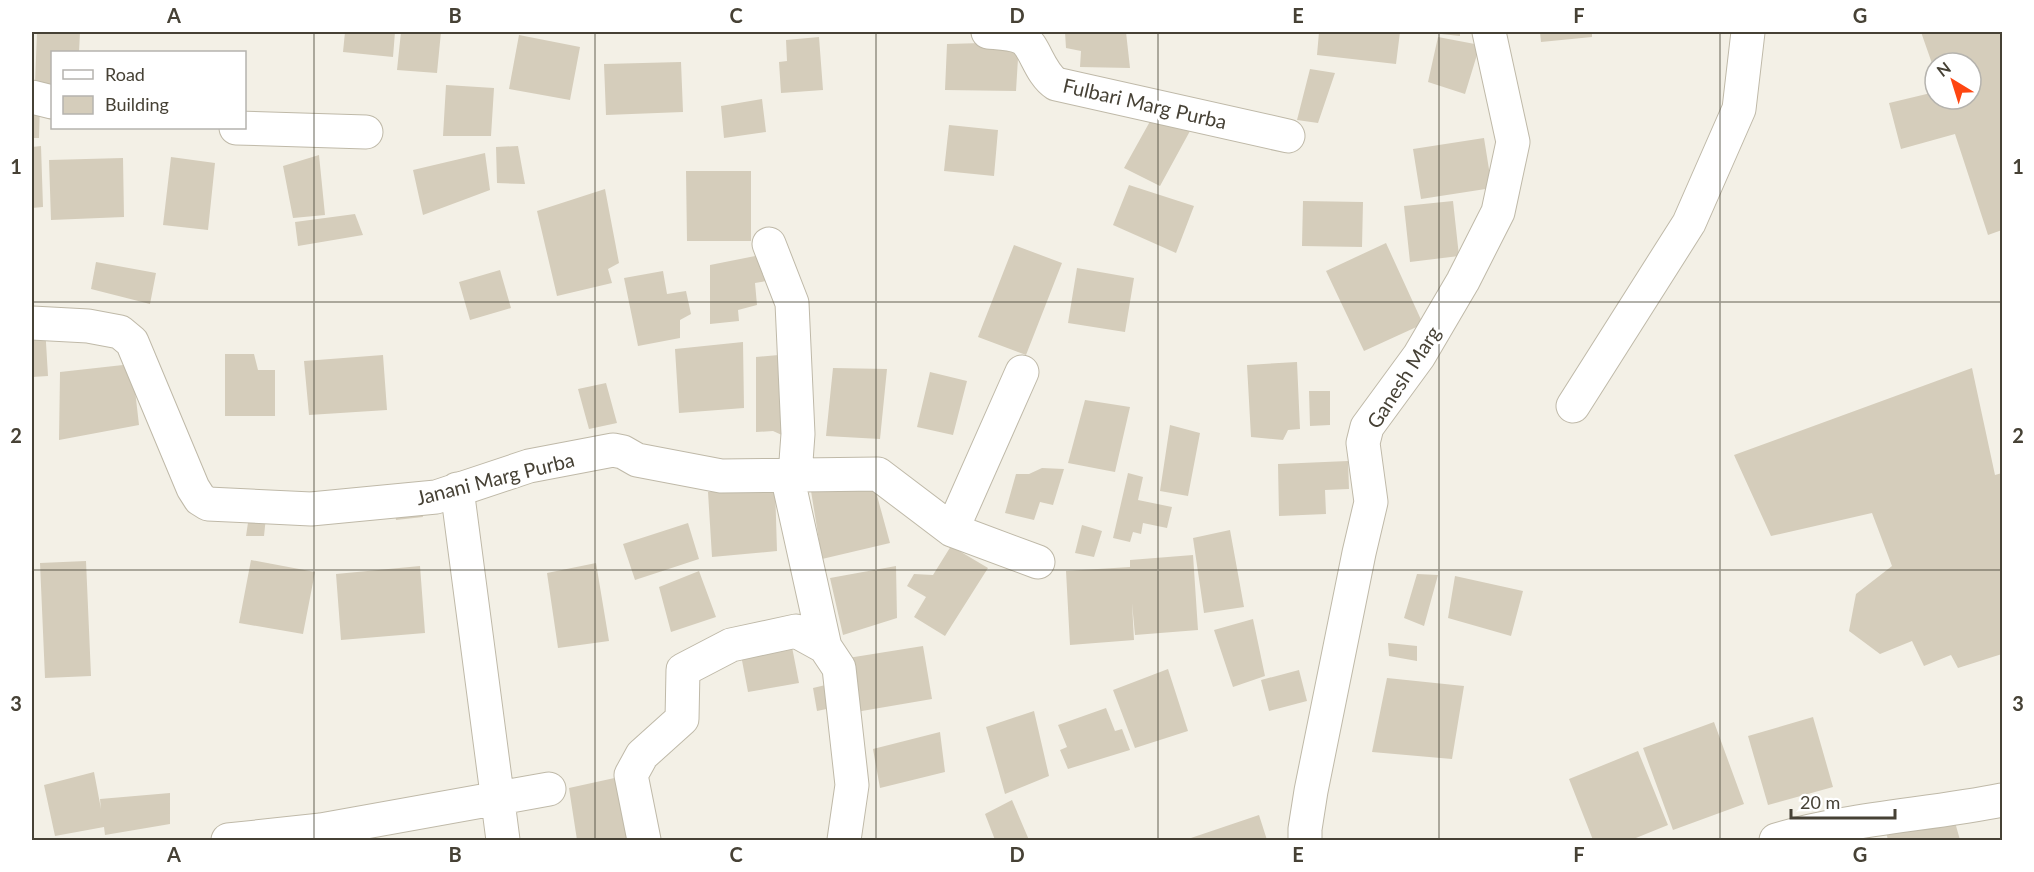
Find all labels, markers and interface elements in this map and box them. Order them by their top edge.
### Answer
text: A [166,3,181,27]
text: B [448,3,462,27]
text: C [729,3,743,27]
text: D [1009,3,1025,27]
text: E [1292,3,1304,27]
text: F [1573,3,1585,27]
text: G [1853,3,1867,27]
legend [51,51,246,129]
north arrow [1923,51,1983,111]
text: N [1933,58,1954,80]
text: Road [105,63,145,85]
street label: Fulbari Marg Purba [1061,73,1229,133]
text: Building [105,93,169,115]
text: 1 [10,154,22,178]
text: 1 [2012,154,2024,178]
street label: Ganesh Marg [1361,321,1445,433]
text: 2 [10,423,22,447]
text: 2 [2012,423,2024,447]
street label: Janani Marg Purba [413,447,577,509]
text: 3 [10,691,22,715]
text: 3 [2012,691,2024,715]
scale bar [1791,782,1894,820]
text: 20 m [1800,791,1840,813]
text: A [166,842,181,866]
text: B [448,842,462,866]
text: C [729,842,743,866]
text: D [1009,842,1025,866]
text: E [1292,842,1304,866]
text: F [1573,842,1585,866]
text: G [1853,842,1867,866]

